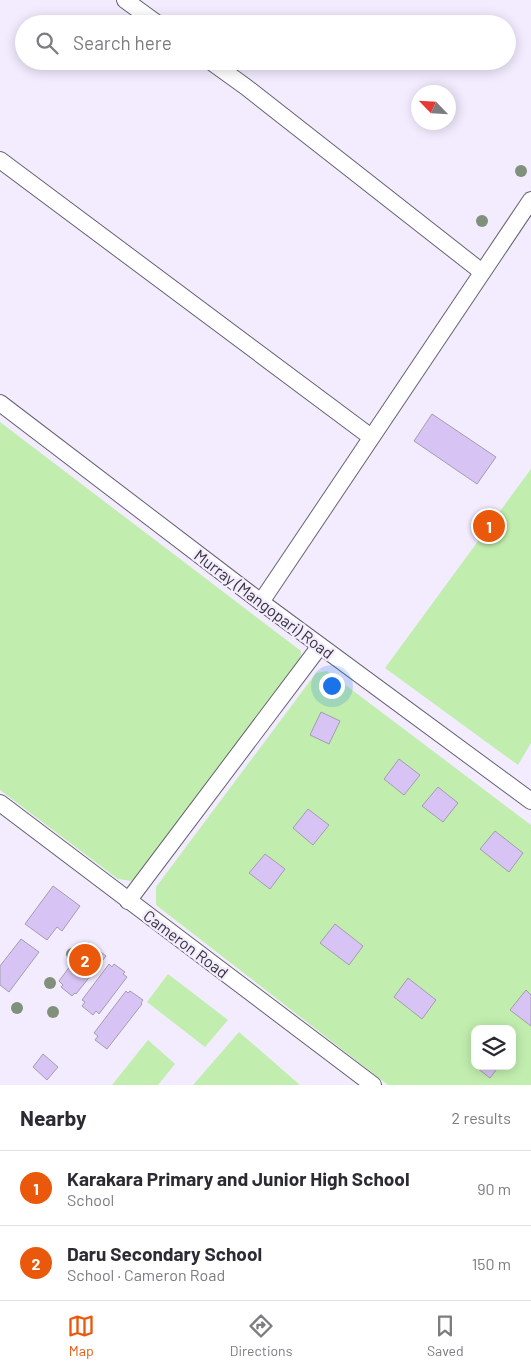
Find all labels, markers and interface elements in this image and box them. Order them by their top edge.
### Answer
search box [15,15,516,70]
icon: search [33,29,61,57]
text: Search here [73,31,172,54]
north arrow [411,85,456,130]
pin: 1 [473,507,505,545]
street label: Murray (Mangopari) Road [191,545,338,662]
your location [319,673,345,699]
street label: Cameron Road [140,906,232,982]
pin: 2 [69,941,101,979]
map controls [471,1025,516,1070]
button: layers [471,1025,516,1070]
text: Nearby [20,1105,86,1130]
text: 2 results [452,1108,511,1127]
text: Karakara Primary and Junior High School [67,1167,410,1190]
text: 1 [33,1179,39,1198]
text: 90 m [477,1179,511,1198]
text: School [67,1190,114,1209]
text: Daru Secondary School [67,1242,262,1265]
text: 2 [32,1254,40,1273]
text: 150 m [472,1254,511,1273]
text: School · Cameron Road [67,1265,225,1284]
tab: Map [67,1312,95,1359]
tab: Directions [230,1312,292,1359]
tab: Saved [427,1312,464,1359]

